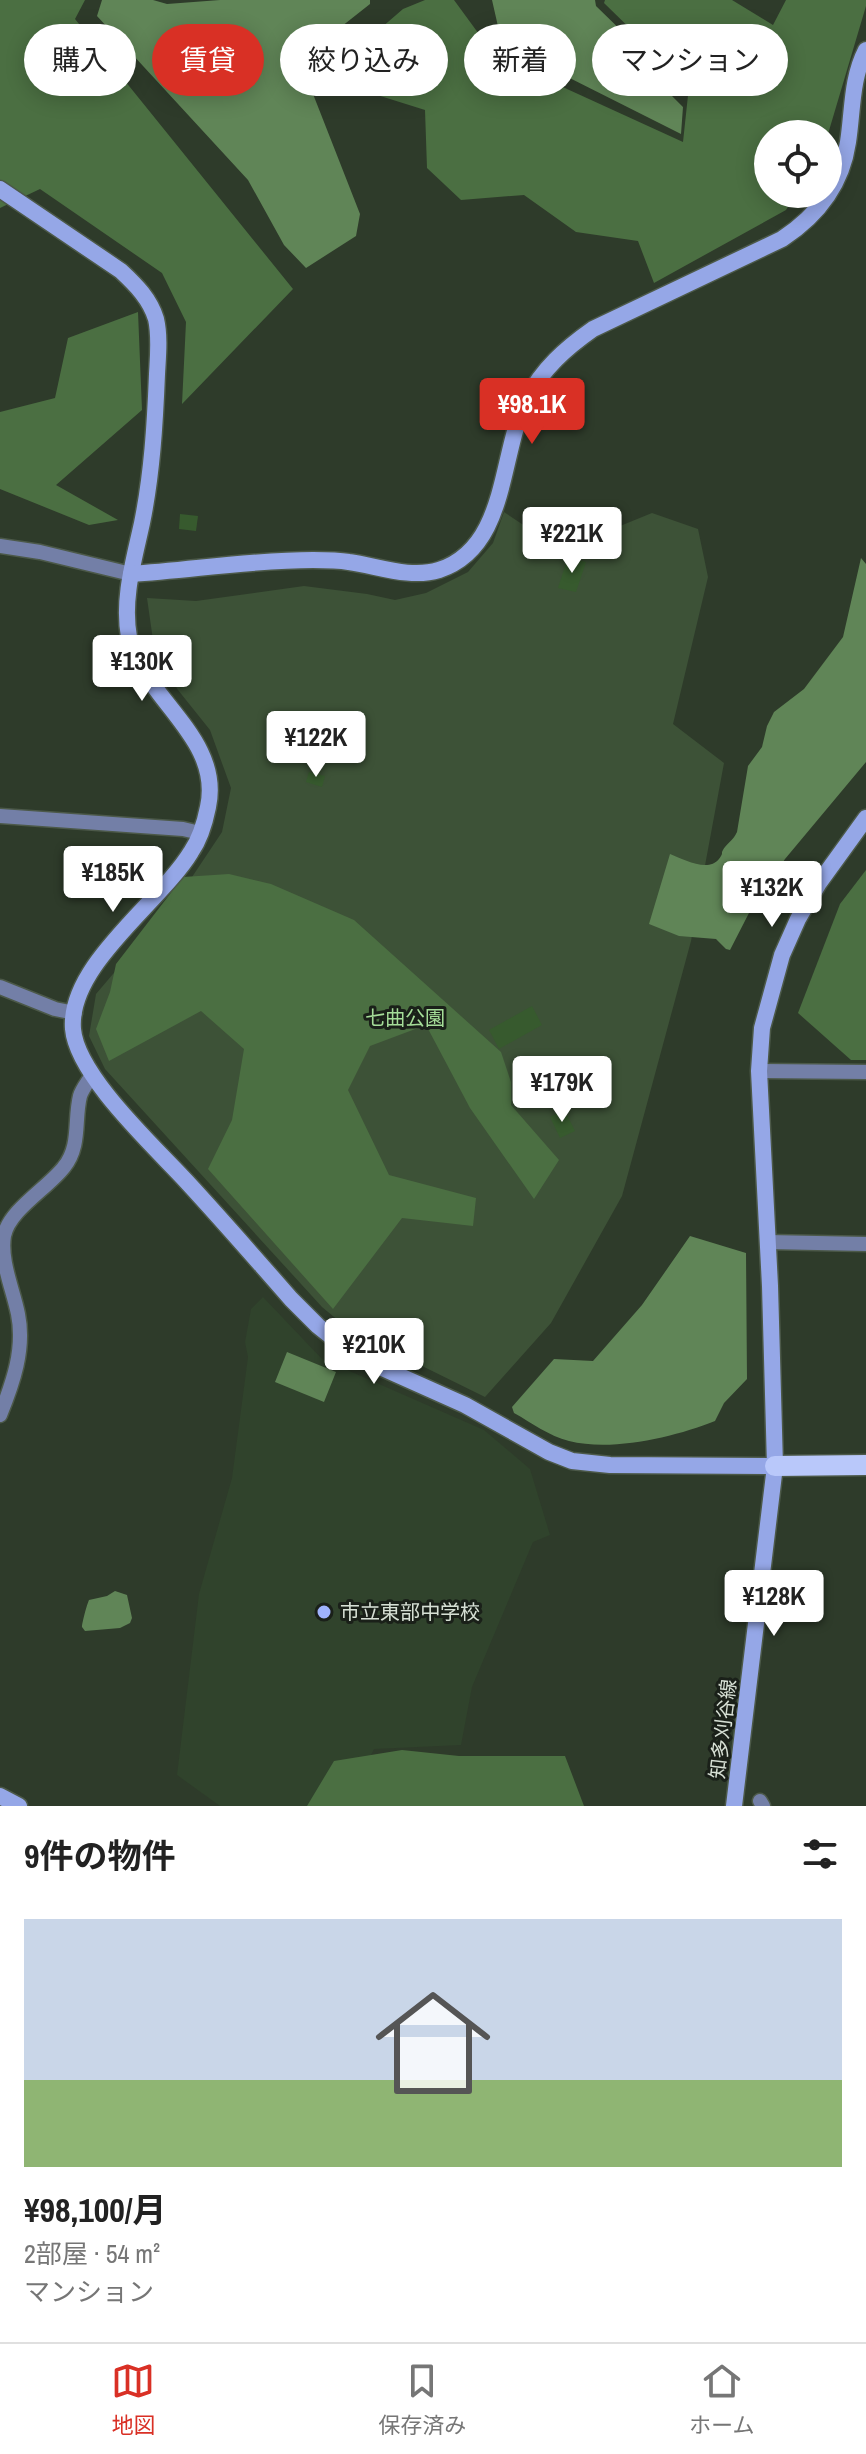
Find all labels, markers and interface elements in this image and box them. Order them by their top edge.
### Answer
chip: 購入 [24,24,136,96]
chip: 賃貸 [152,24,264,96]
chip: 絞り込み [280,24,448,96]
chip: 新着 [464,24,576,96]
chip: マンション [592,24,788,96]
map controls [754,120,842,208]
button: locate [754,120,842,208]
pin: ¥98.1K [467,378,597,446]
text: ¥98.1K [498,386,566,421]
pin: ¥221K [516,507,628,575]
text: ¥221K [541,515,603,550]
pin: ¥130K [86,635,198,703]
text: ¥130K [111,643,173,678]
pin: ¥122K [260,711,372,779]
text: ¥122K [285,719,347,754]
pin: ¥185K [57,846,169,914]
text: ¥185K [82,854,144,889]
pin: ¥132K [716,861,828,929]
text: ¥132K [741,869,803,904]
park label: 七曲公園 [365,1004,445,1031]
pin: ¥179K [506,1056,618,1124]
text: ¥179K [531,1064,593,1099]
pin: ¥210K [318,1318,430,1386]
text: ¥210K [343,1326,405,1361]
pin: ¥128K [718,1570,830,1638]
text: ¥128K [743,1578,805,1613]
place label: 市立東部中学校 [340,1598,480,1625]
marker: 市立東部中学校 [315,1603,333,1621]
street label: 知多刈谷線 [703,1678,742,1780]
icon: filters [798,1832,842,1876]
text: 9件の物件 [24,1833,176,1879]
icon: home [361,1971,505,2115]
text: ¥98,100/月 [24,2187,167,2233]
text: 2部屋 · 54 m² [24,2236,160,2271]
text: マンション [24,2274,154,2309]
tab: 地図 [111,2359,155,2440]
tab: 保存済み [378,2359,466,2440]
tab: ホーム [689,2359,755,2440]

